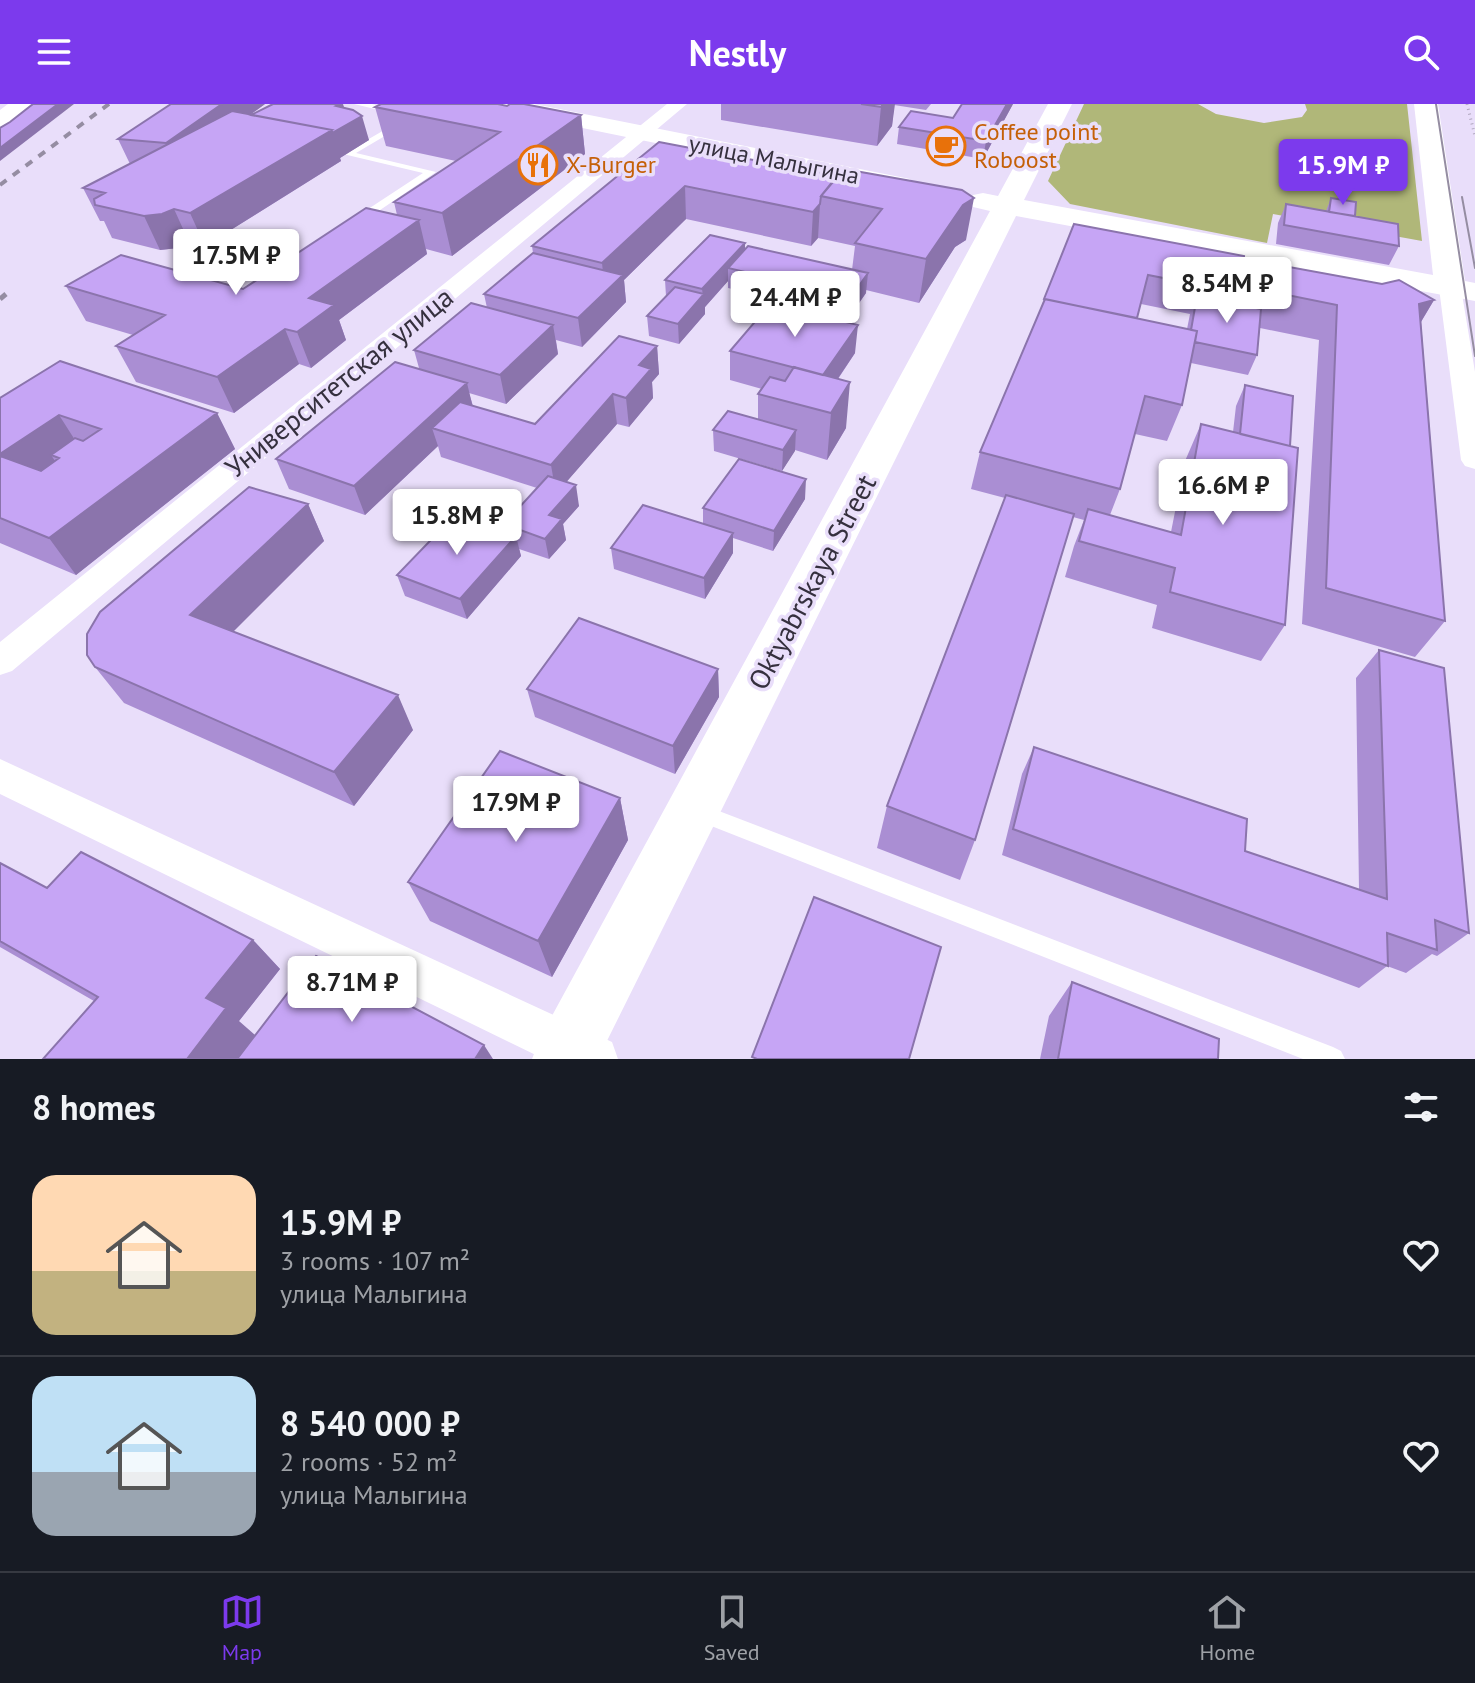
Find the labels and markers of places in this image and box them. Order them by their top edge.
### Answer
place label: Coffee point Roboost [974,116,1099,175]
cafe icon: Coffee point Roboost [925,125,967,167]
pin: 15.9M ₽ [1269,139,1417,207]
restaurant icon: X-Burger [517,144,559,186]
place label: X-Burger [566,149,656,180]
pin: 17.5M ₽ [162,229,310,297]
pin: 8.54M ₽ [1153,257,1301,325]
pin: 24.4M ₽ [721,271,869,339]
pin: 16.6M ₽ [1149,459,1297,527]
pin: 15.8M ₽ [383,489,531,557]
pin: 17.9M ₽ [442,776,590,844]
pin: 8.71M ₽ [278,956,426,1024]

